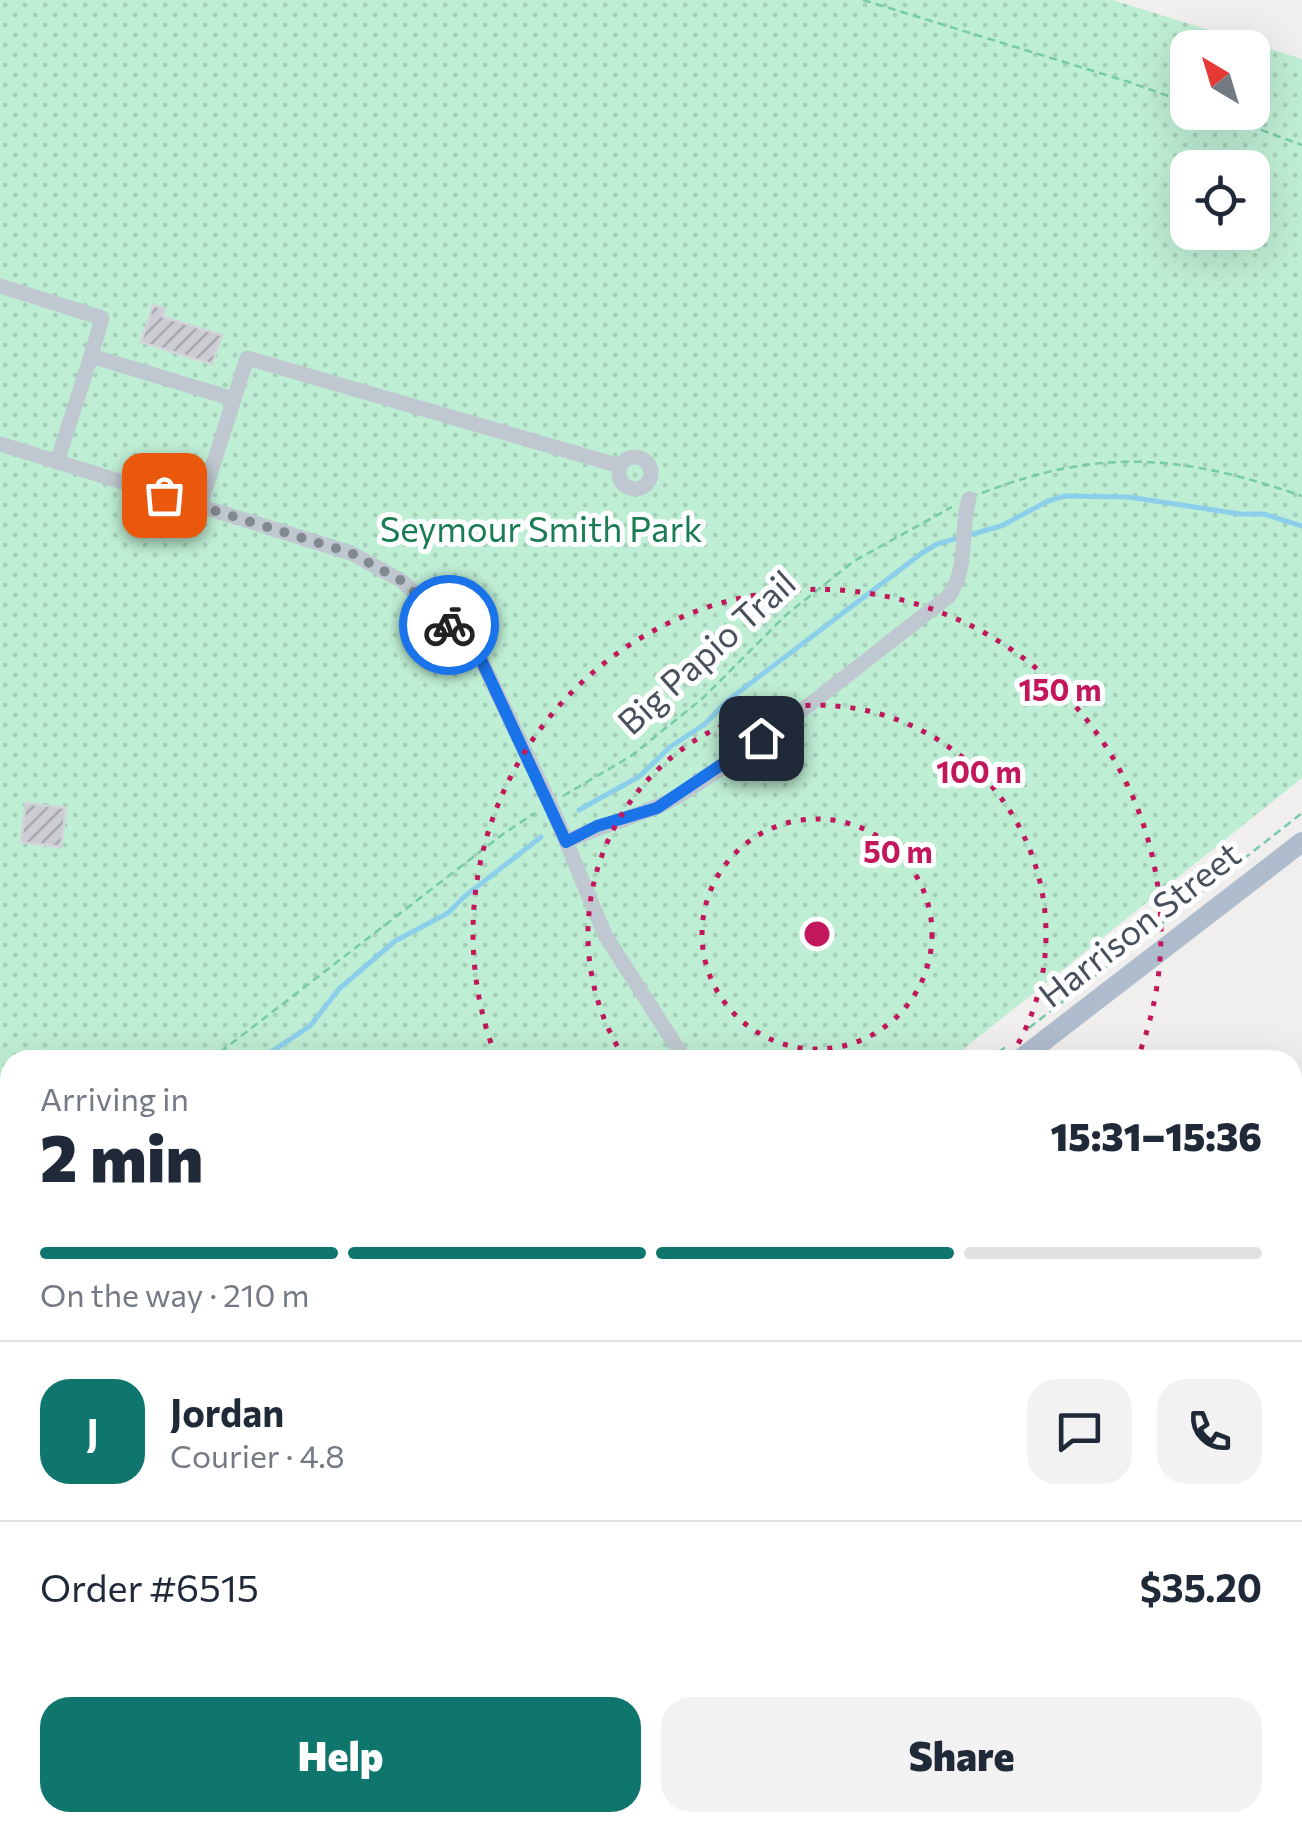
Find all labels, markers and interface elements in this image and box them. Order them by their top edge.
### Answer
north arrow [1170,30,1270,130]
map controls [1170,30,1270,250]
button: locate [1170,150,1270,250]
pin [122,453,207,538]
icon: bag [137,468,192,523]
park label: Seymour Smith Park [380,506,702,549]
street label: Big Papio Trail [608,560,803,742]
courier [399,575,499,675]
icon: bike [422,598,477,653]
text: 150 m [1019,670,1101,707]
pin [719,696,804,781]
icon: home [734,711,789,766]
text: 100 m [936,752,1022,789]
street label: Harrison Street [1029,831,1248,1015]
text: 50 m [863,832,933,869]
centre of rings [799,916,835,952]
text: Arriving in [40,1078,189,1118]
text: 15:31–15:36 [1051,1112,1262,1159]
text: 2 min [40,1116,203,1195]
text: On the way · 210 m [40,1274,309,1314]
button: chat [1027,1379,1132,1484]
button: phone [1157,1379,1262,1484]
text: Jordan [170,1388,284,1435]
text: J [86,1408,99,1455]
text: Courier · 4.8 [170,1435,345,1475]
text: Order #6515 [40,1563,259,1610]
text: $35.20 [1140,1563,1262,1610]
button: Help [40,1697,641,1812]
button: Share [661,1697,1262,1812]

